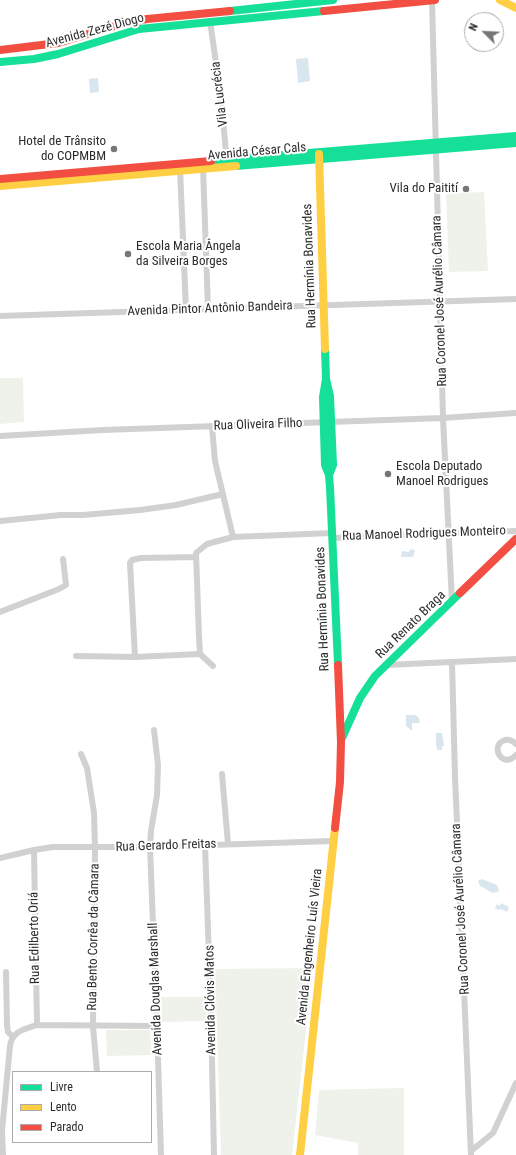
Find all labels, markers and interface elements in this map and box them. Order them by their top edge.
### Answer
street label: Avenida Zezé Diogo [44,10,146,52]
north arrow [464,12,504,52]
text: N [466,22,481,33]
street label: Vila Lucrécia [208,60,232,128]
place label: Hotel de Trânsito do COPMBM [18,134,106,165]
street label: Avenida César Cals [207,140,307,164]
marker: Hotel de Trânsito do COPMBM [109,144,119,154]
place label: Vila do Paitití [389,181,458,197]
marker: Vila do Paitití [461,184,471,194]
street label: Rua Hermínia Bonavides [300,203,320,329]
street label: Rua Coronel José Aurélio Câmara [429,215,451,387]
place label: Escola Maria Ângela da Silveira Borges [136,239,241,270]
marker: Escola Maria Ângela da Silveira Borges [123,249,133,259]
street label: Avenida Pintor Antônio Bandeira [127,298,293,320]
street label: Rua Oliveira Filho [213,416,303,434]
place label: Escola Deputado Manoel Rodrigues [396,459,488,490]
marker: Escola Deputado Manoel Rodrigues [383,469,393,479]
street label: Rua Manoel Rodrigues Monteiro [342,523,506,545]
street label: Rua Hermínia Bonavides [313,546,333,672]
street label: Rua Renato Braga [373,588,449,662]
street label: Rua Coronel José Aurélio Câmara [449,823,473,995]
street label: Rua Gerardo Freitas [115,836,217,856]
street label: Rua Bento Corrêa da Câmara [85,863,103,1011]
street label: Avenida Engenheiro Luís Vieira [294,868,326,1026]
street label: Rua Edilberto Oriá [26,892,44,984]
street label: Avenida Douglas Marshall [146,922,166,1056]
street label: Avenida Clóvis Matos [202,945,220,1055]
legend [12,1071,152,1143]
text: Livre [50,1080,73,1094]
text: Lento [50,1100,77,1114]
text: Parado [50,1120,83,1134]

